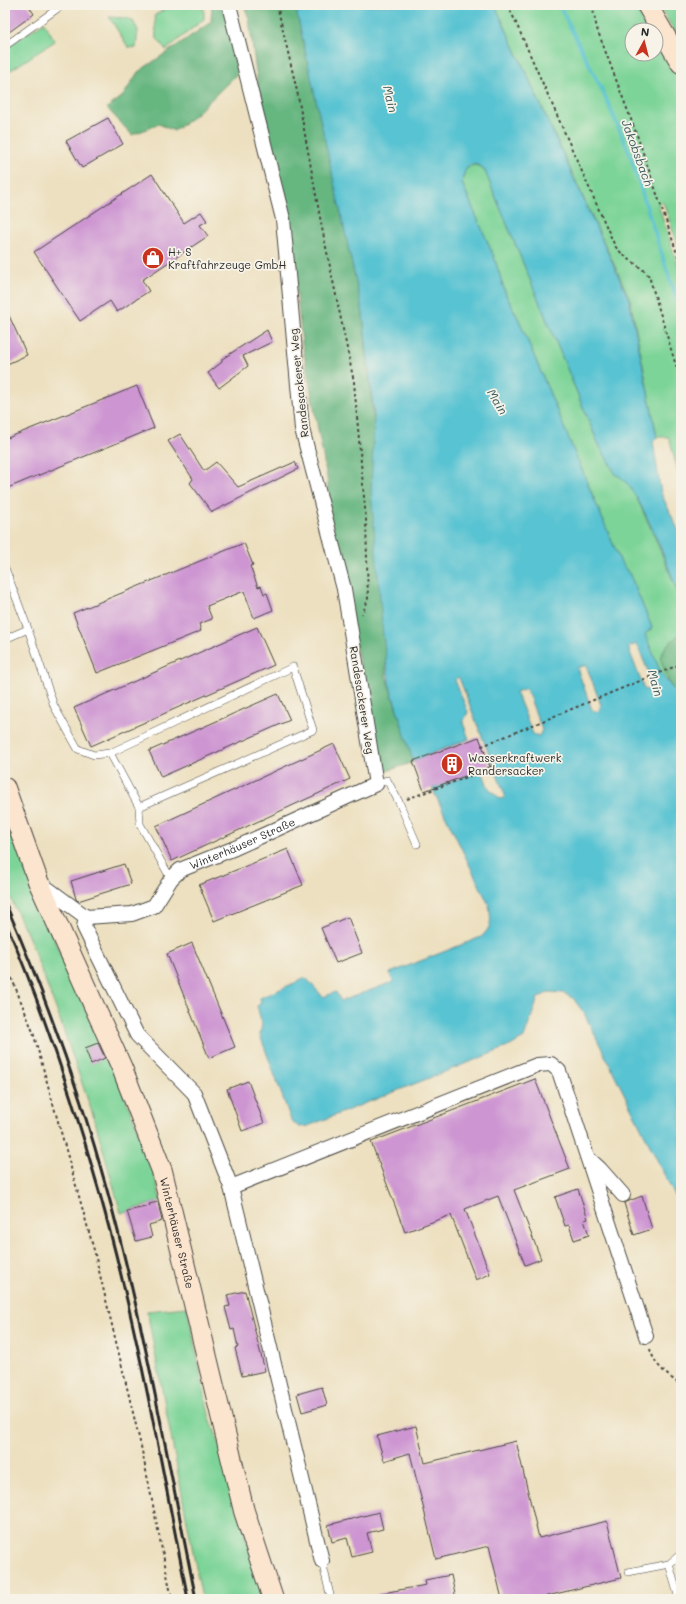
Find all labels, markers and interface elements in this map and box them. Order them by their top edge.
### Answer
north arrow [624,22,664,62]
text: N [640,24,650,40]
water label: Main [380,84,402,114]
water label: Jakobsbach [618,117,658,188]
place label: H+ S Kraftfahrzeuge GmbH [168,244,287,272]
shop icon: H+ S Kraftfahrzeuge GmbH [140,245,166,271]
street label: Randesackerer Weg [285,328,312,438]
water label: Main [484,386,512,418]
street label: Randesackerer Weg [347,645,378,755]
water label: Main [644,667,668,698]
place label: Wasserkraftwerk Randersacker [468,750,562,778]
building icon: Wasserkraftwerk Randersacker [439,751,465,777]
street label: Winterhäuser Straße [187,814,298,873]
street label: Winterhäuser Straße [157,1176,198,1290]

